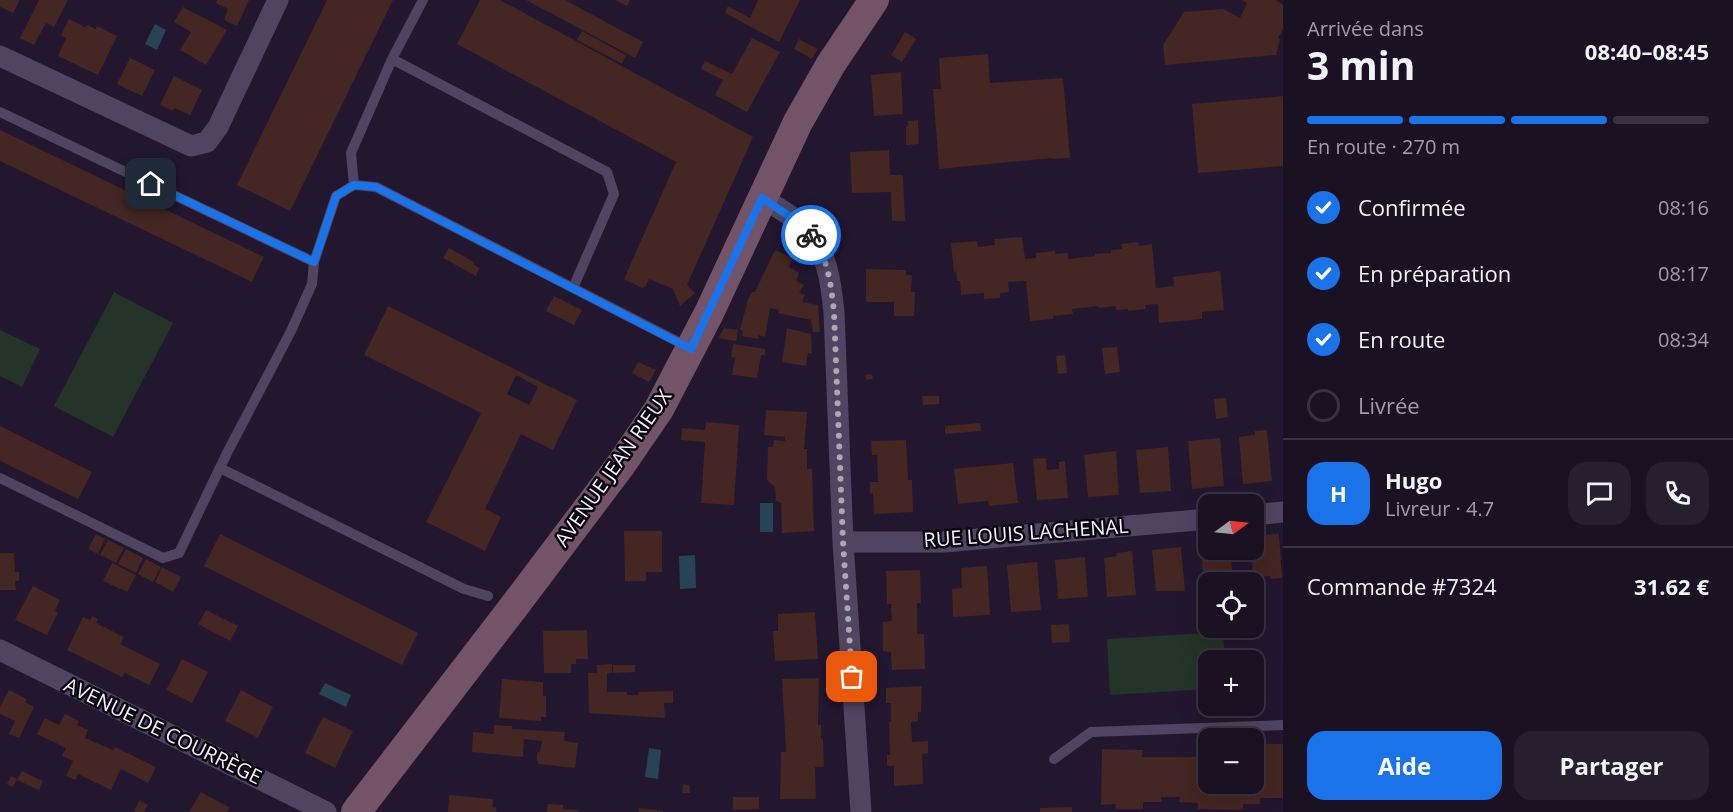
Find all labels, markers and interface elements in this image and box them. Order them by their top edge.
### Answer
text: Arrivée dans [1307,15,1424,42]
text: 08:40–08:45 [1585,36,1709,66]
text: 3 min [1307,38,1415,91]
text: En route · 270 m [1307,133,1460,160]
pin [125,158,176,209]
icon: home [134,167,167,200]
icon: check [1307,191,1340,224]
text: Confirmée [1358,192,1466,222]
text: 08:16 [1658,194,1709,221]
courier [781,205,841,265]
icon: bike [795,219,828,252]
icon: check [1307,257,1340,290]
text: En préparation [1358,258,1511,288]
text: 08:17 [1658,260,1709,287]
icon: check [1307,323,1340,356]
text: En route [1358,324,1445,354]
text: 08:34 [1658,326,1709,353]
street label: AVENUE JEAN RIEUX [548,383,677,552]
text: Livrée [1358,390,1420,420]
button: chat [1568,462,1631,525]
button: phone [1646,462,1709,525]
text: Hugo [1385,465,1442,495]
text: H [1330,478,1347,508]
north arrow [1198,494,1264,560]
map controls [1198,494,1264,794]
text: Livreur · 4.7 [1385,495,1494,522]
street label: RUE LOUIS LACHENAL [923,512,1129,553]
text: Commande #7324 [1307,571,1497,601]
text: 31.62 € [1634,571,1709,601]
button: locate [1198,572,1264,638]
button: + [1198,650,1264,716]
pin [826,651,877,702]
icon: bag [835,660,868,693]
street label: AVENUE DE COURRÈGE [60,671,266,790]
button: − [1198,728,1264,794]
button: Aide [1307,731,1502,800]
button: Partager [1514,731,1709,800]

